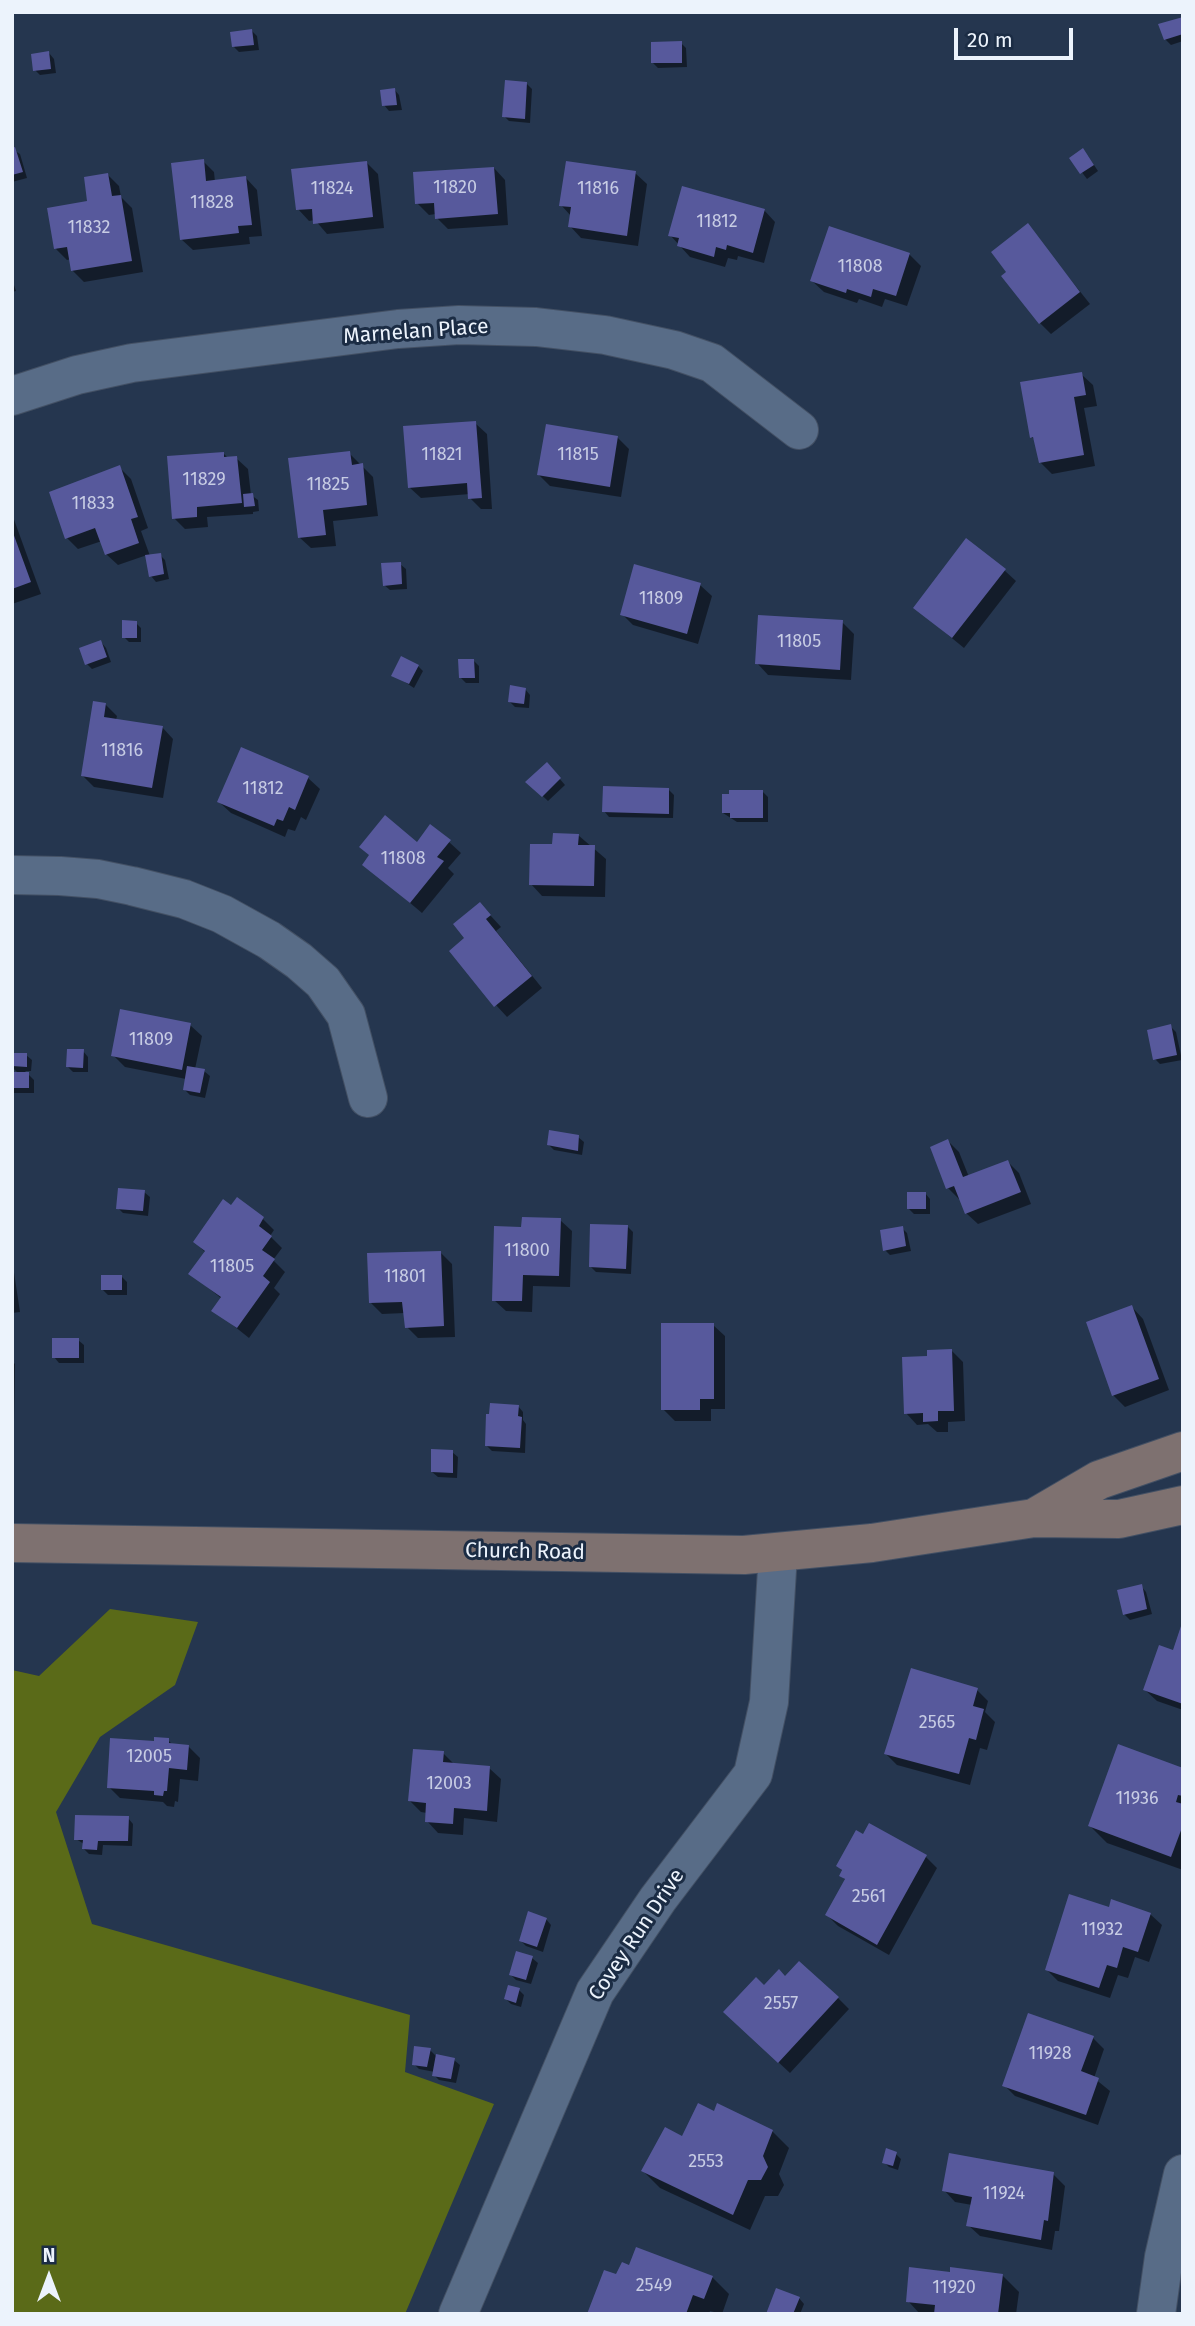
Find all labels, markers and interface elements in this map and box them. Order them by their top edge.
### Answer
scale bar [957,14,1076,58]
text: 20 m [967,27,1013,53]
house number: 11820 [433,177,477,199]
house number: 11824 [310,178,354,200]
house number: 11816 [577,178,619,200]
house number: 11828 [190,192,234,214]
house number: 11812 [696,211,738,233]
house number: 11832 [68,217,110,239]
house number: 11808 [837,256,883,278]
street label: Marnelan Place [343,314,489,350]
house number: 11821 [421,444,463,466]
house number: 11815 [557,444,599,466]
house number: 11829 [182,469,226,491]
house number: 11825 [306,474,350,496]
house number: 11833 [71,493,115,515]
house number: 11809 [639,588,683,610]
house number: 11805 [777,631,821,653]
house number: 11816 [101,740,143,762]
house number: 11812 [242,778,284,800]
house number: 11808 [380,848,426,870]
house number: 11809 [129,1029,173,1051]
house number: 11800 [504,1240,550,1262]
house number: 11805 [210,1256,254,1278]
house number: 11801 [384,1266,426,1288]
street label: Church Road [465,1538,585,1566]
house number: 2565 [919,1712,955,1734]
house number: 12005 [126,1746,172,1768]
house number: 12003 [426,1773,472,1795]
house number: 11936 [1115,1788,1159,1810]
street label: Covey Run Drive [584,1865,690,2005]
house number: 2561 [852,1886,886,1908]
house number: 11932 [1081,1919,1123,1941]
house number: 2557 [764,1993,798,2015]
house number: 11928 [1028,2043,1072,2065]
house number: 2553 [688,2151,724,2173]
house number: 11924 [983,2183,1025,2205]
north arrow [14,2242,84,2312]
text: N [43,2244,55,2267]
house number: 2549 [636,2275,672,2297]
house number: 11920 [932,2277,976,2299]

